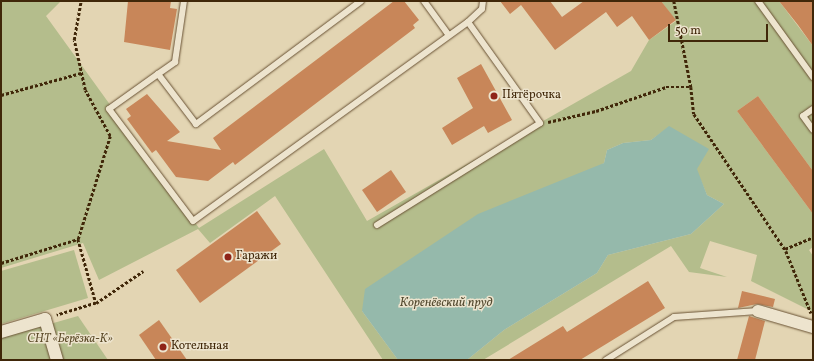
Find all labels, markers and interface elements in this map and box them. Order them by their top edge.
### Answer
scale bar [670,16,770,42]
text: 50 m [675,23,701,39]
place label: Пятёрочка [502,89,561,103]
marker: Пятёрочка [489,91,499,101]
place label: Гаражи [236,250,277,264]
marker: Гаражи [223,252,233,262]
water label: Коренёвский пруд [400,295,492,311]
park label: СНТ «Берёзка-К» [27,333,113,347]
place label: Котельная [171,340,229,354]
marker: Котельная [158,342,168,352]

